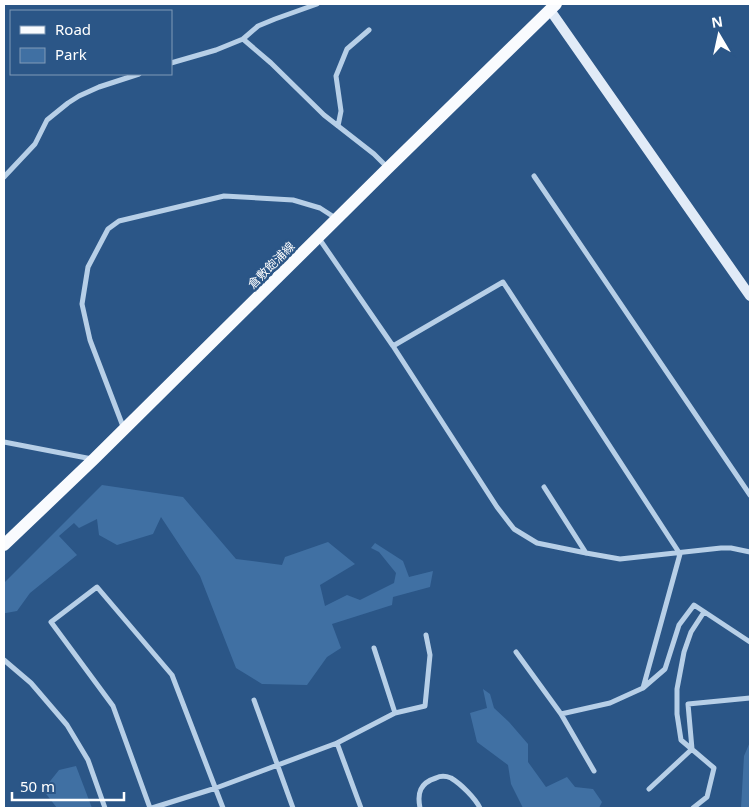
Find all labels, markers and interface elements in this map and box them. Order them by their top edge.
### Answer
legend [10,10,172,75]
north arrow [694,10,744,60]
text: N [710,11,724,32]
text: Road [55,19,91,39]
text: Park [55,44,87,64]
street label: 倉敷飽浦線 [244,238,298,292]
scale bar [12,770,125,802]
text: 50 m [20,776,55,796]

